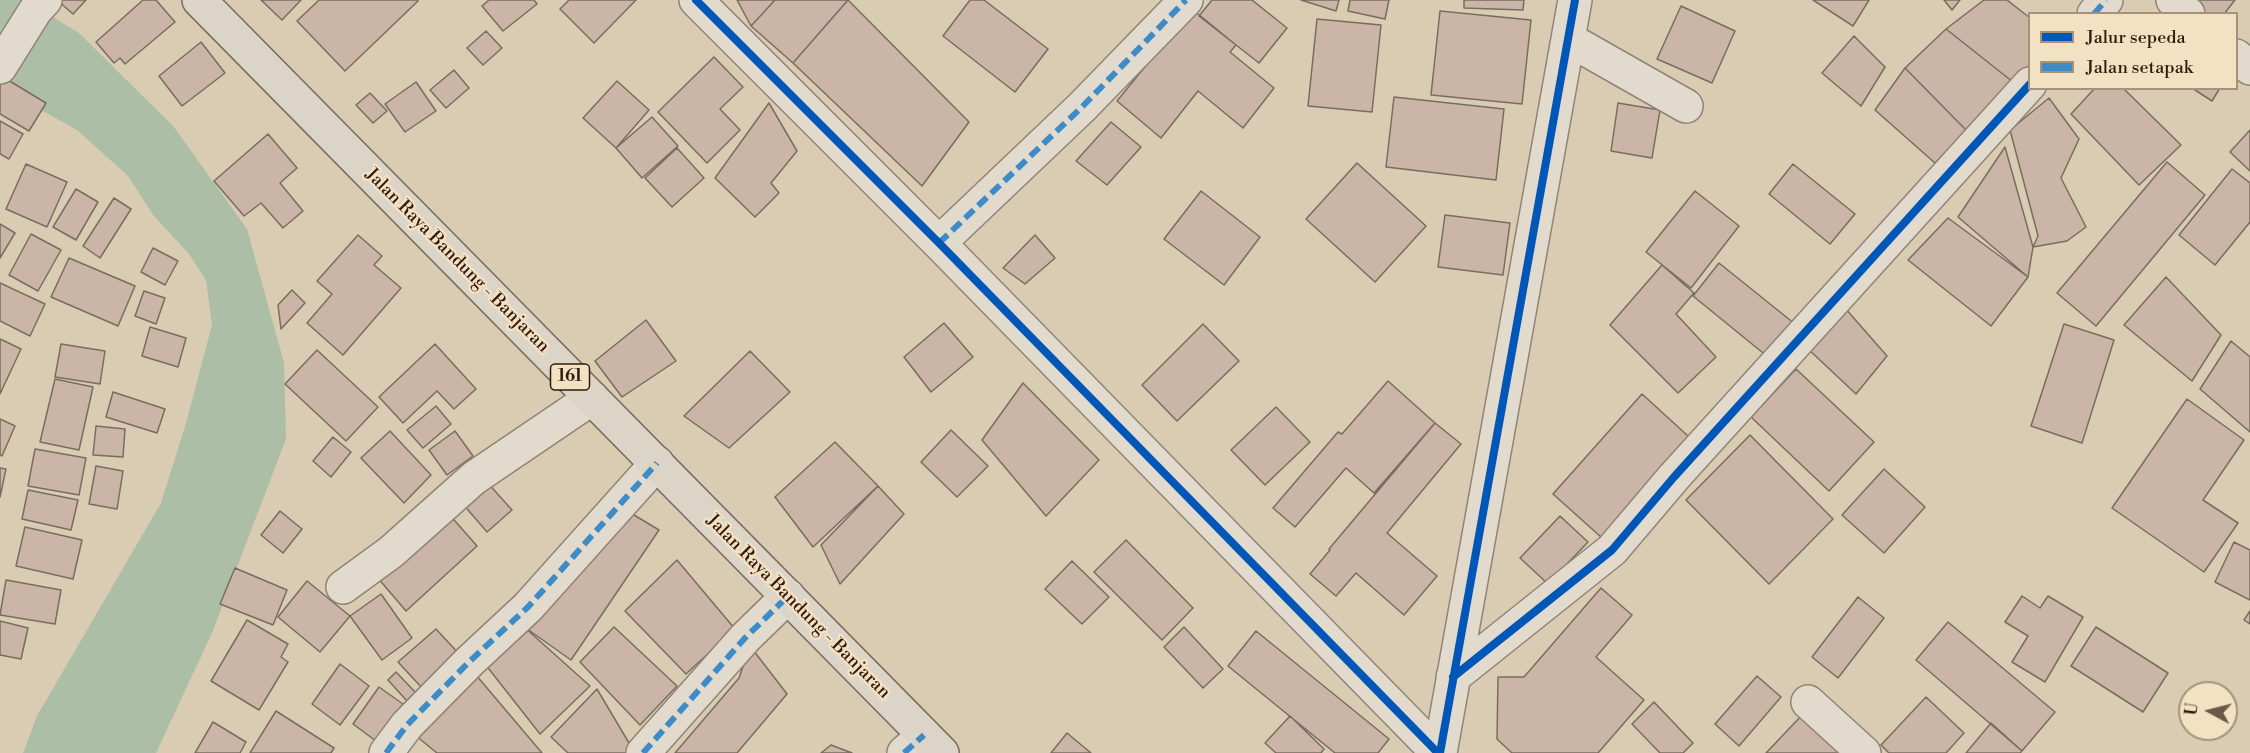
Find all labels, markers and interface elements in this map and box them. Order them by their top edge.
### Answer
legend [2028,12,2238,90]
text: Jalur sepeda [2086,26,2186,49]
text: Jalan setapak [2086,56,2193,79]
street label: Jalan Raya Bandung - Banjaran [360,164,554,358]
road number: 161 [550,364,590,390]
street label: Jalan Raya Bandung - Banjaran [701,510,895,704]
north arrow [2178,681,2238,741]
text: U [2181,702,2203,716]

